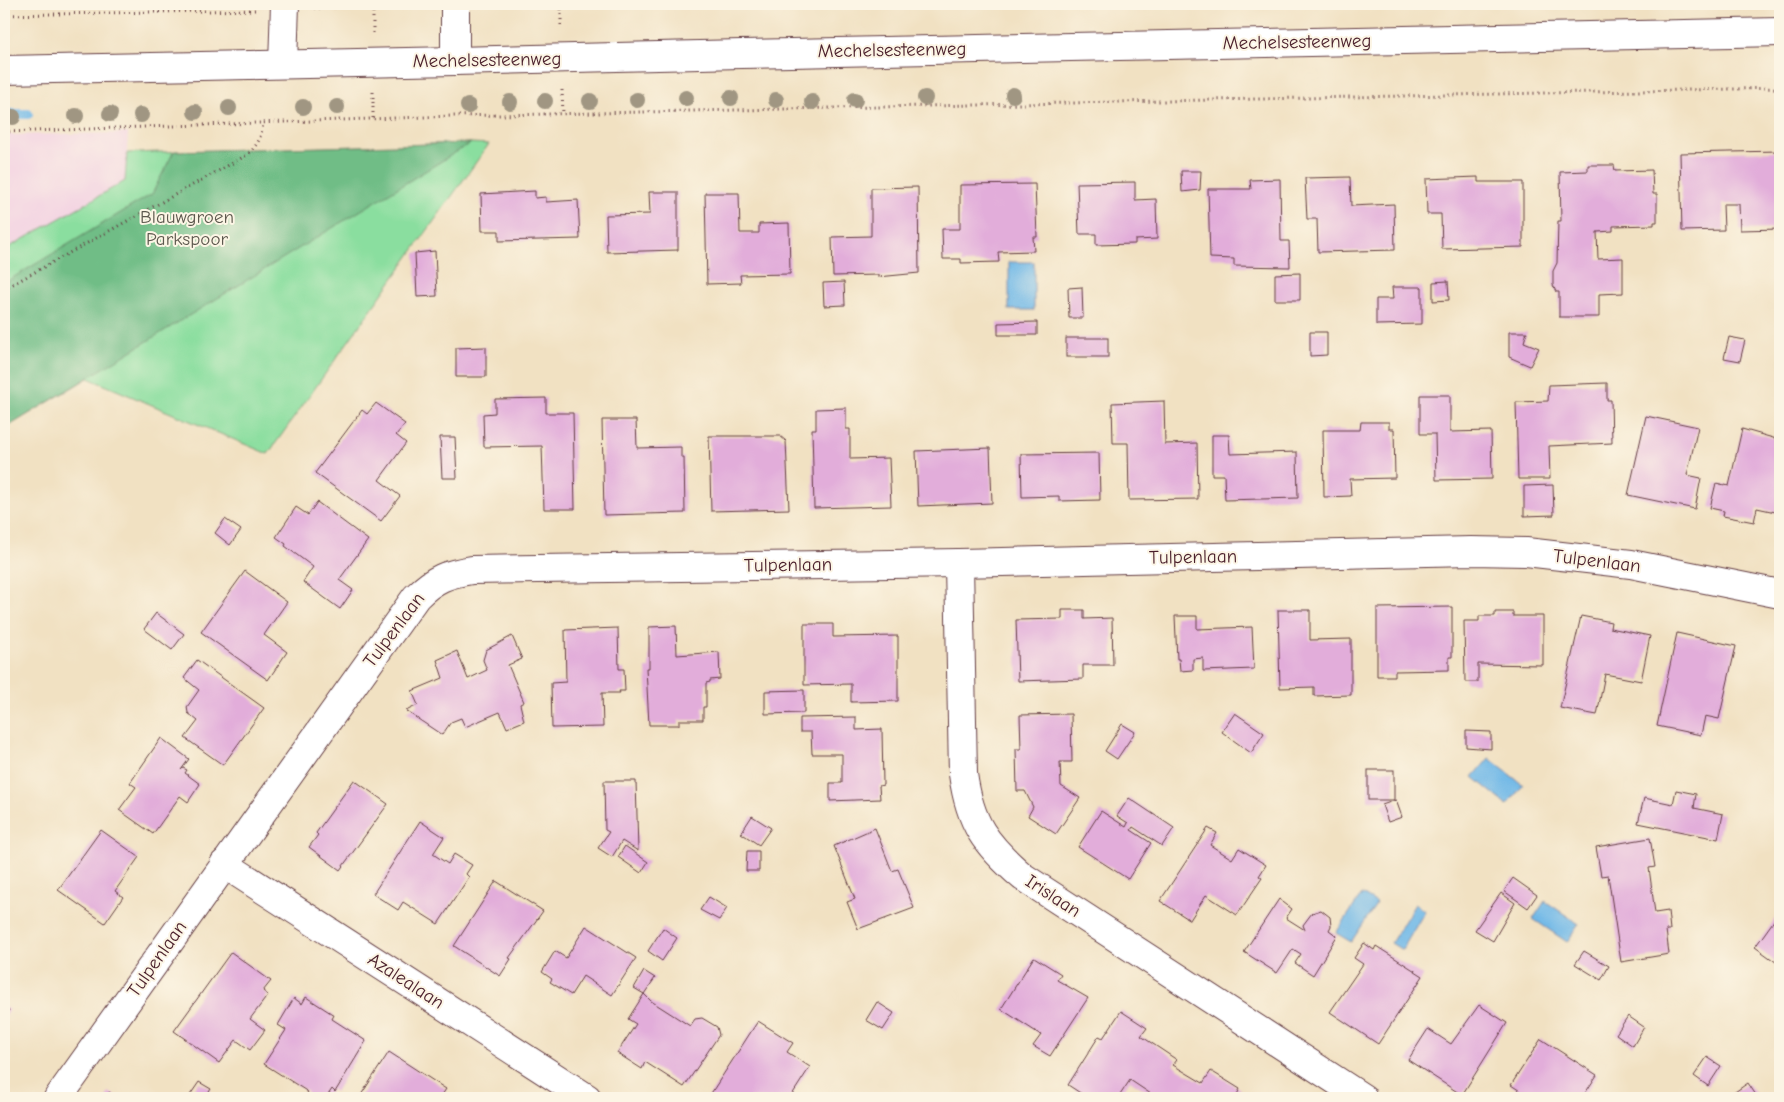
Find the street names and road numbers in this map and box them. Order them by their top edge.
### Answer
street label: Mechelsesteenweg [1222,30,1372,54]
street label: Mechelsesteenweg [817,38,967,62]
street label: Mechelsesteenweg [412,48,562,72]
street label: Tulpenlaan [1149,545,1237,569]
street label: Tulpenlaan [1552,545,1642,577]
street label: Tulpenlaan [744,553,832,577]
street label: Tulpenlaan [359,588,429,672]
street label: Irislaan [1021,870,1085,922]
street label: Tulpenlaan [123,917,191,1001]
street label: Azalealaan [364,948,448,1014]

